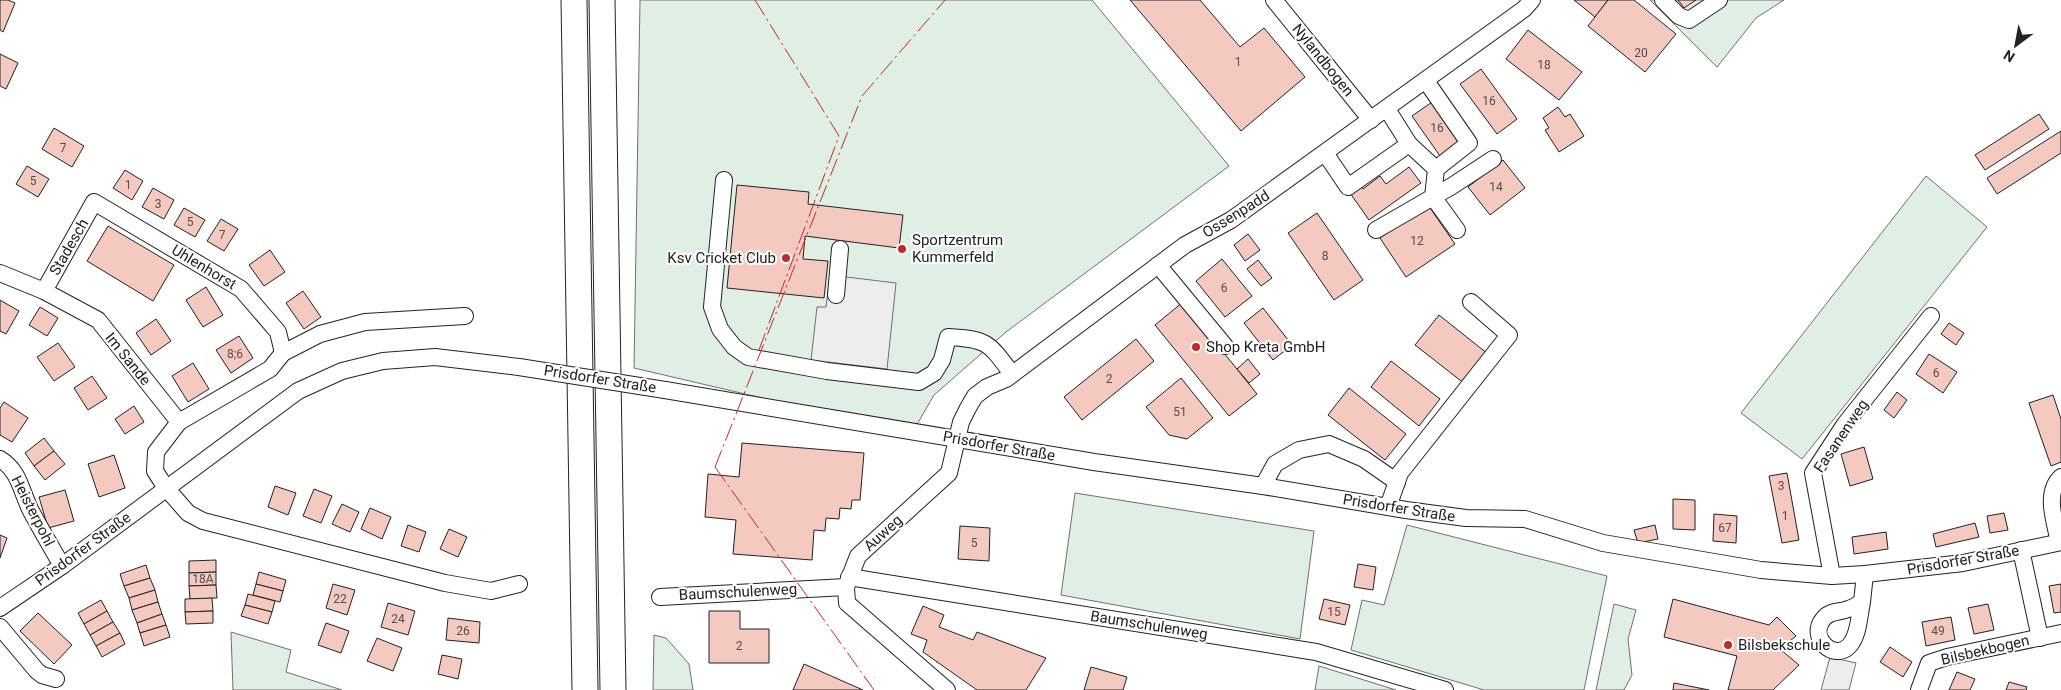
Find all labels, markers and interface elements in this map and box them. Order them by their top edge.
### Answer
street label: Nylandbogen [1288,20,1358,100]
north arrow [1991,20,2041,70]
house number: 20 [1634,46,1648,60]
text: N [2001,47,2018,65]
house number: 1 [1235,55,1241,69]
house number: 18 [1537,58,1551,72]
house number: 16 [1482,94,1496,108]
house number: 16 [1430,121,1444,135]
house number: 7 [60,141,67,155]
house number: 5 [30,174,37,188]
house number: 1 [125,178,131,192]
house number: 14 [1489,180,1503,194]
street label: Ossenpadd [1199,186,1273,242]
house number: 3 [155,197,161,211]
house number: 5 [187,215,194,229]
street label: Stadesch [46,216,92,278]
house number: 7 [219,228,226,242]
place label: Sportzentrum Kummerfeld [912,231,1003,266]
house number: 12 [1410,234,1424,248]
street label: Uhlenhorst [168,241,240,293]
marker: Sportzentrum Kummerfeld [896,243,908,255]
place label: Ksv Cricket Club [667,249,776,267]
house number: 8 [1322,249,1329,263]
marker: Ksv Cricket Club [780,252,792,264]
house number: 6 [1221,281,1228,295]
street label: Im Sande [101,329,155,389]
place label: Shop Kreta GmbH [1206,338,1325,356]
marker: Shop Kreta GmbH [1190,341,1202,353]
house number: 8;6 [227,347,243,361]
street label: Prisdorfer Straße [543,361,658,397]
house number: 6 [1933,366,1940,380]
house number: 2 [1106,372,1113,386]
street label: Fasanenweg [1810,396,1872,476]
house number: 51 [1173,405,1187,419]
street label: Prisdorfer Straße [942,427,1057,465]
street label: Heisterpohl [8,473,58,549]
house number: 3 [1778,479,1784,493]
street label: Prisdorfer Straße [1342,490,1457,526]
street label: Prisdorfer Straße [32,508,134,590]
house number: 1 [1782,509,1788,523]
street label: Auweg [860,511,906,555]
house number: 67 [1718,521,1732,535]
house number: 5 [971,536,978,550]
street label: Prisdorfer Straße [1906,541,2021,579]
house number: 18A [192,572,214,586]
street label: Baumschulenweg [678,580,798,604]
house number: 22 [333,592,347,606]
house number: 15 [1327,605,1341,619]
street label: Baumschulenweg [1089,607,1209,643]
house number: 24 [391,612,405,626]
house number: 26 [456,624,470,638]
house number: 49 [1931,624,1945,638]
street label: Bilsbekbogen [1939,631,2031,669]
place label: Bilsbekschule [1738,636,1830,654]
house number: 2 [736,639,743,653]
marker: Bilsbekschule [1722,639,1734,651]

